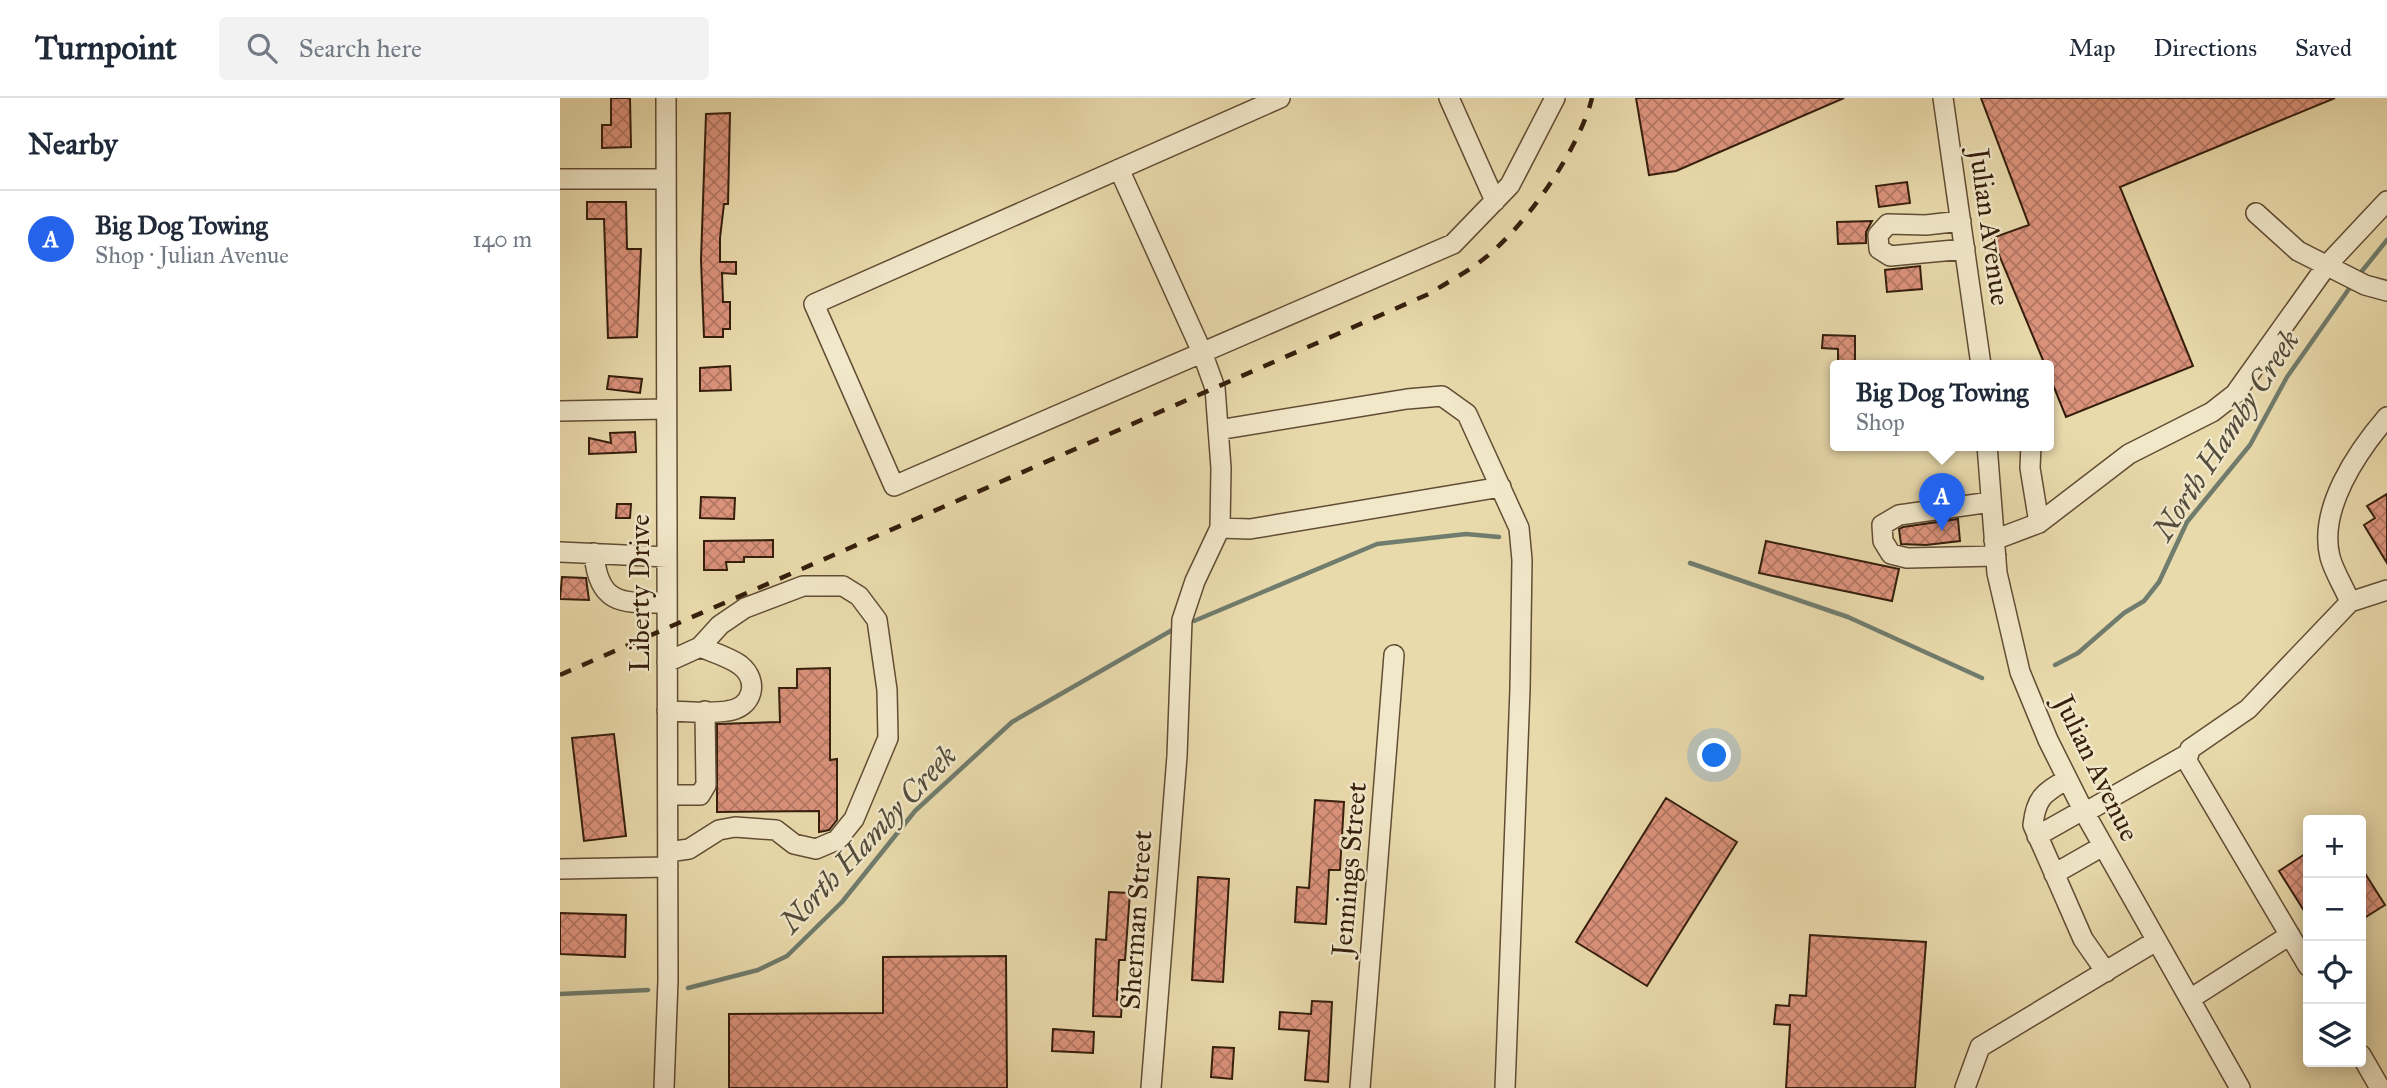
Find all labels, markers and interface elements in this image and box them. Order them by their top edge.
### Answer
search box [219,17,709,80]
text: Turnpoint [35,28,177,68]
icon: search [243,29,281,67]
text: Search here [299,32,422,64]
text: Map [2069,33,2116,63]
text: Directions [2154,33,2257,63]
text: Saved [2295,33,2352,63]
text: Nearby [28,126,118,162]
street label: Julian Avenue [1961,143,2018,308]
text: Big Dog Towing [95,209,268,241]
text: A [43,225,59,253]
text: 140 m [472,225,532,253]
text: Shop · Julian Avenue [95,241,289,269]
water label: North Hamby Creek [2144,323,2307,548]
popup [1830,360,2054,451]
text: Big Dog Towing [1856,376,2028,408]
text: Shop [1856,408,1905,436]
pin: A [1919,473,1965,531]
street label: Liberty Drive [622,514,657,672]
street label: Julian Avenue [2045,687,2147,847]
water label: North Hamby Creek [771,738,964,942]
your location [1697,738,1731,772]
street label: Jennings Street [1324,780,1374,960]
map controls [2303,815,2366,1067]
button: + [2303,815,2366,878]
street label: Sherman Street [1112,829,1160,1011]
button: − [2303,878,2366,941]
button: locate [2303,941,2366,1004]
button: layers [2303,1004,2366,1067]

